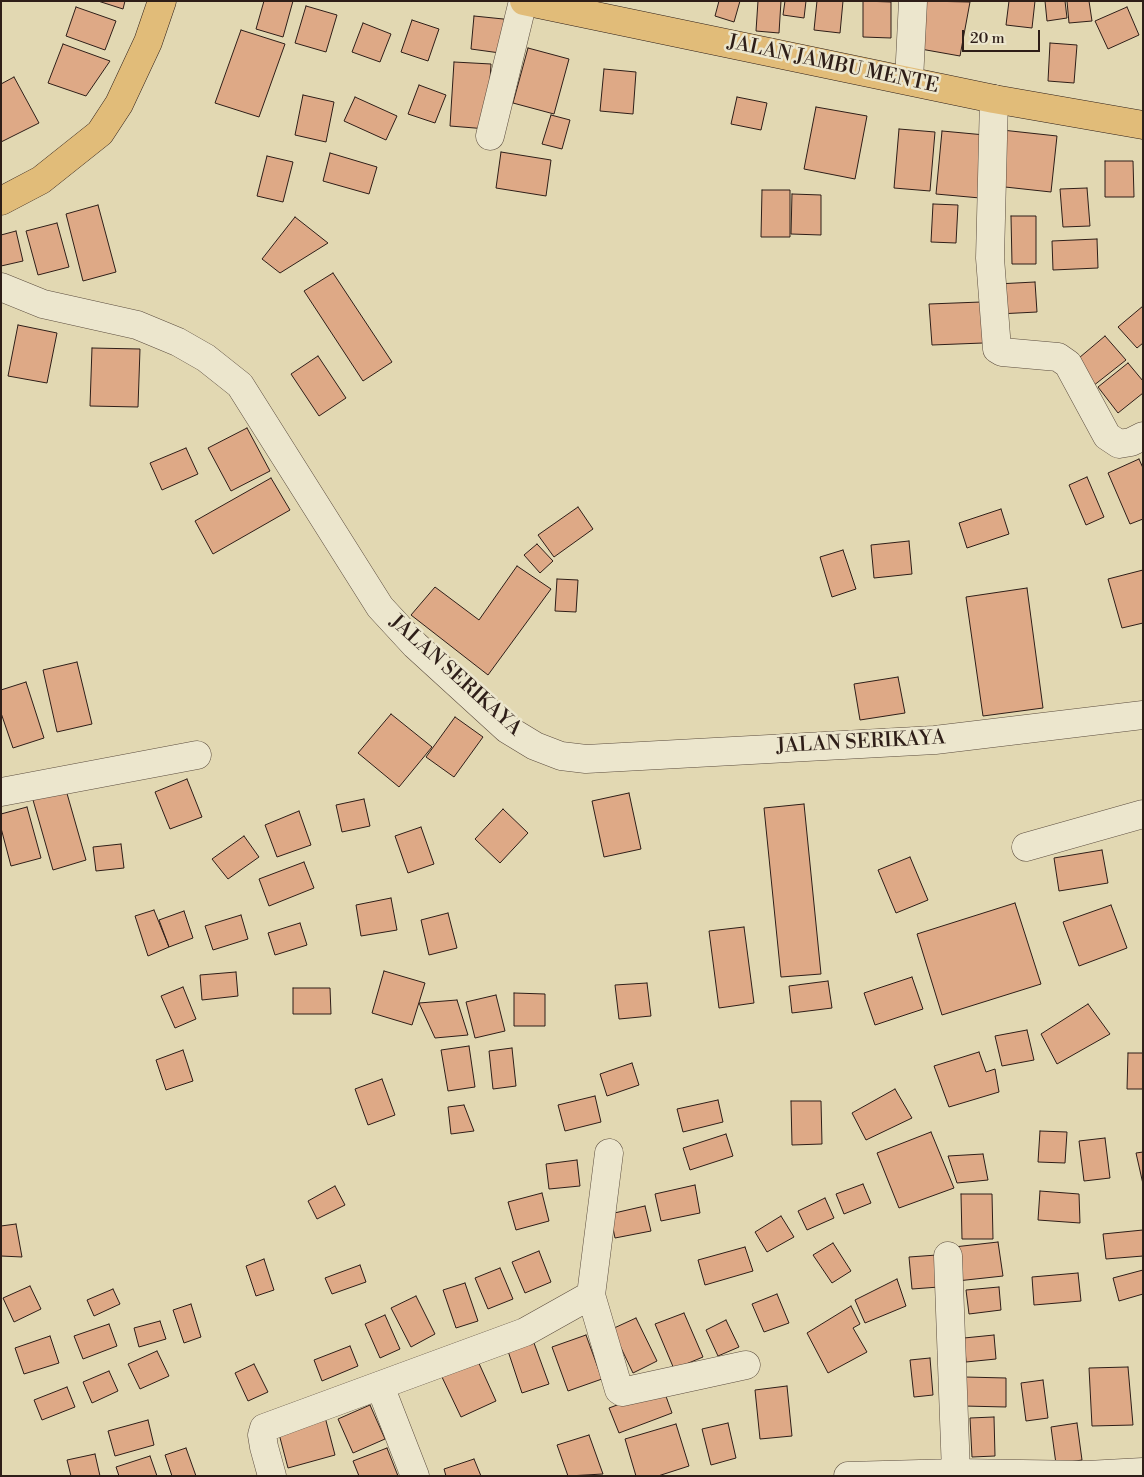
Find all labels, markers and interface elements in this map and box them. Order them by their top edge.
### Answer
scale bar [964,20,1042,52]
text: 20 m [970,29,1005,48]
street label: JALAN JAMBU MENTE [725,31,941,99]
street label: JALAN SERIKAYA [384,610,526,742]
street label: JALAN SERIKAYA [776,727,946,759]

